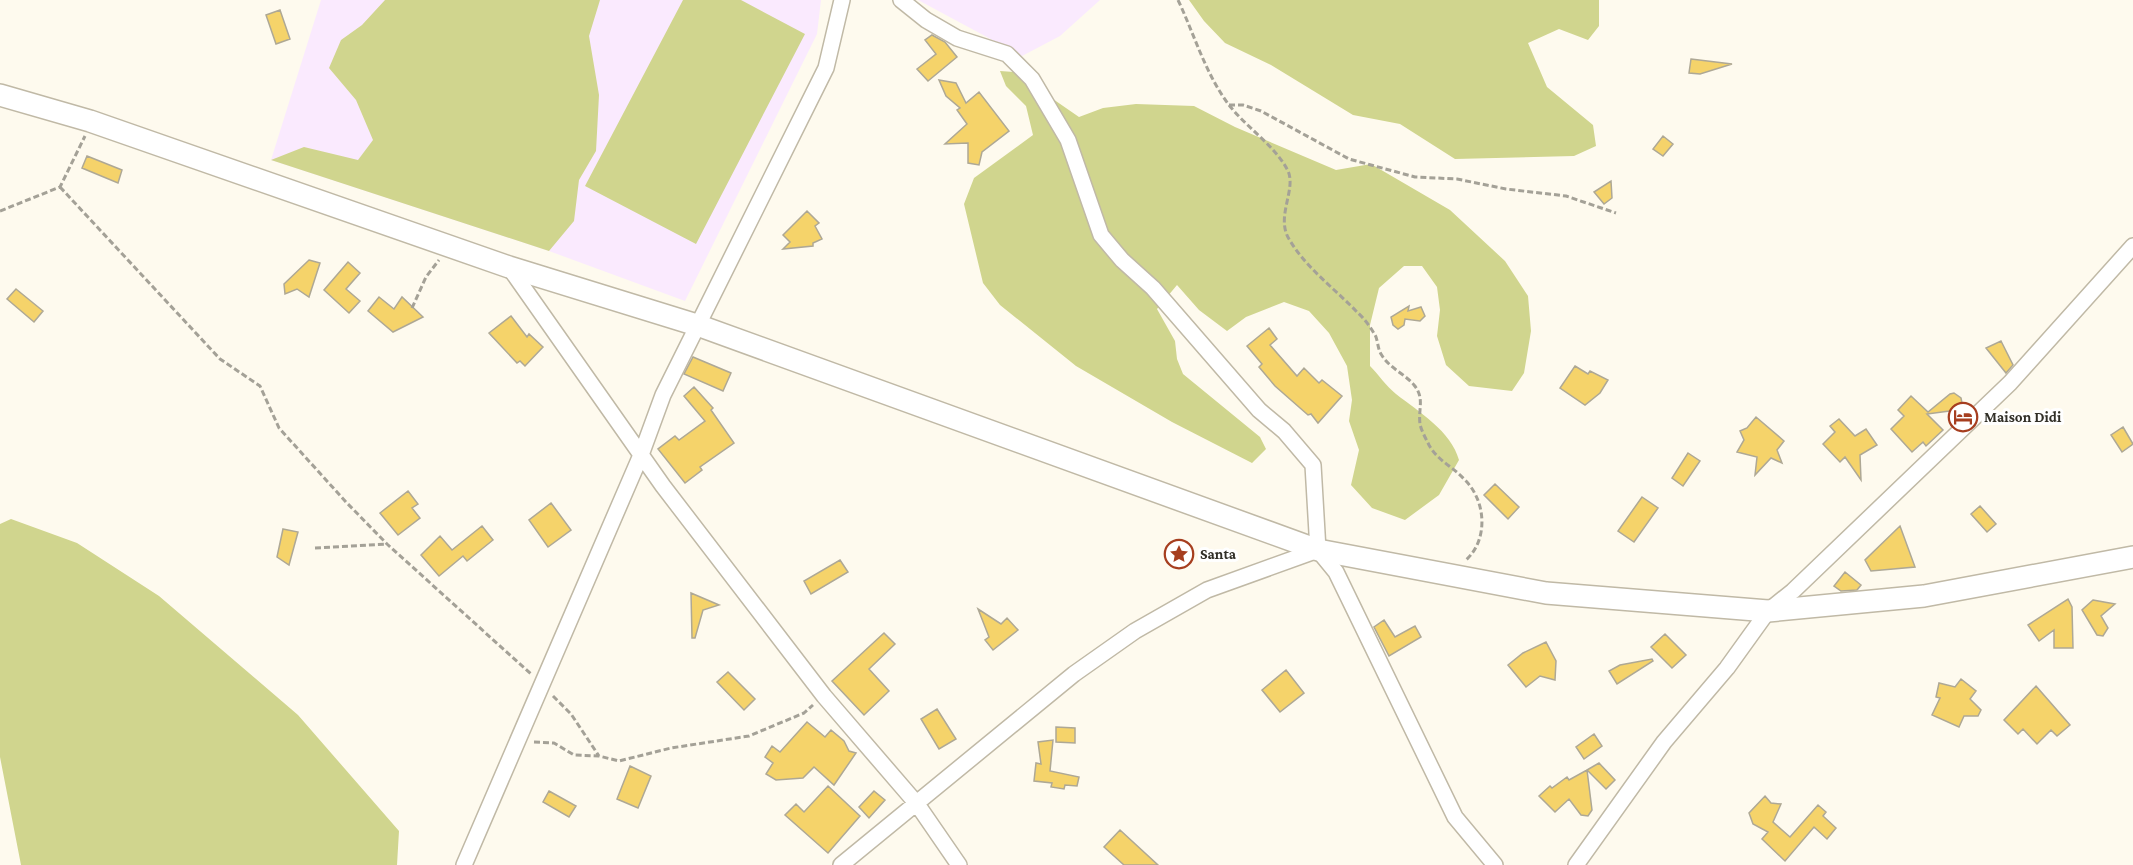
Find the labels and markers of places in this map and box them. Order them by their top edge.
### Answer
hotel icon: Maison Didi [1947,401,1979,433]
place label: Maison Didi [1984,409,2062,425]
place icon: Santa [1163,538,1195,570]
place label: Santa [1200,546,1237,562]

